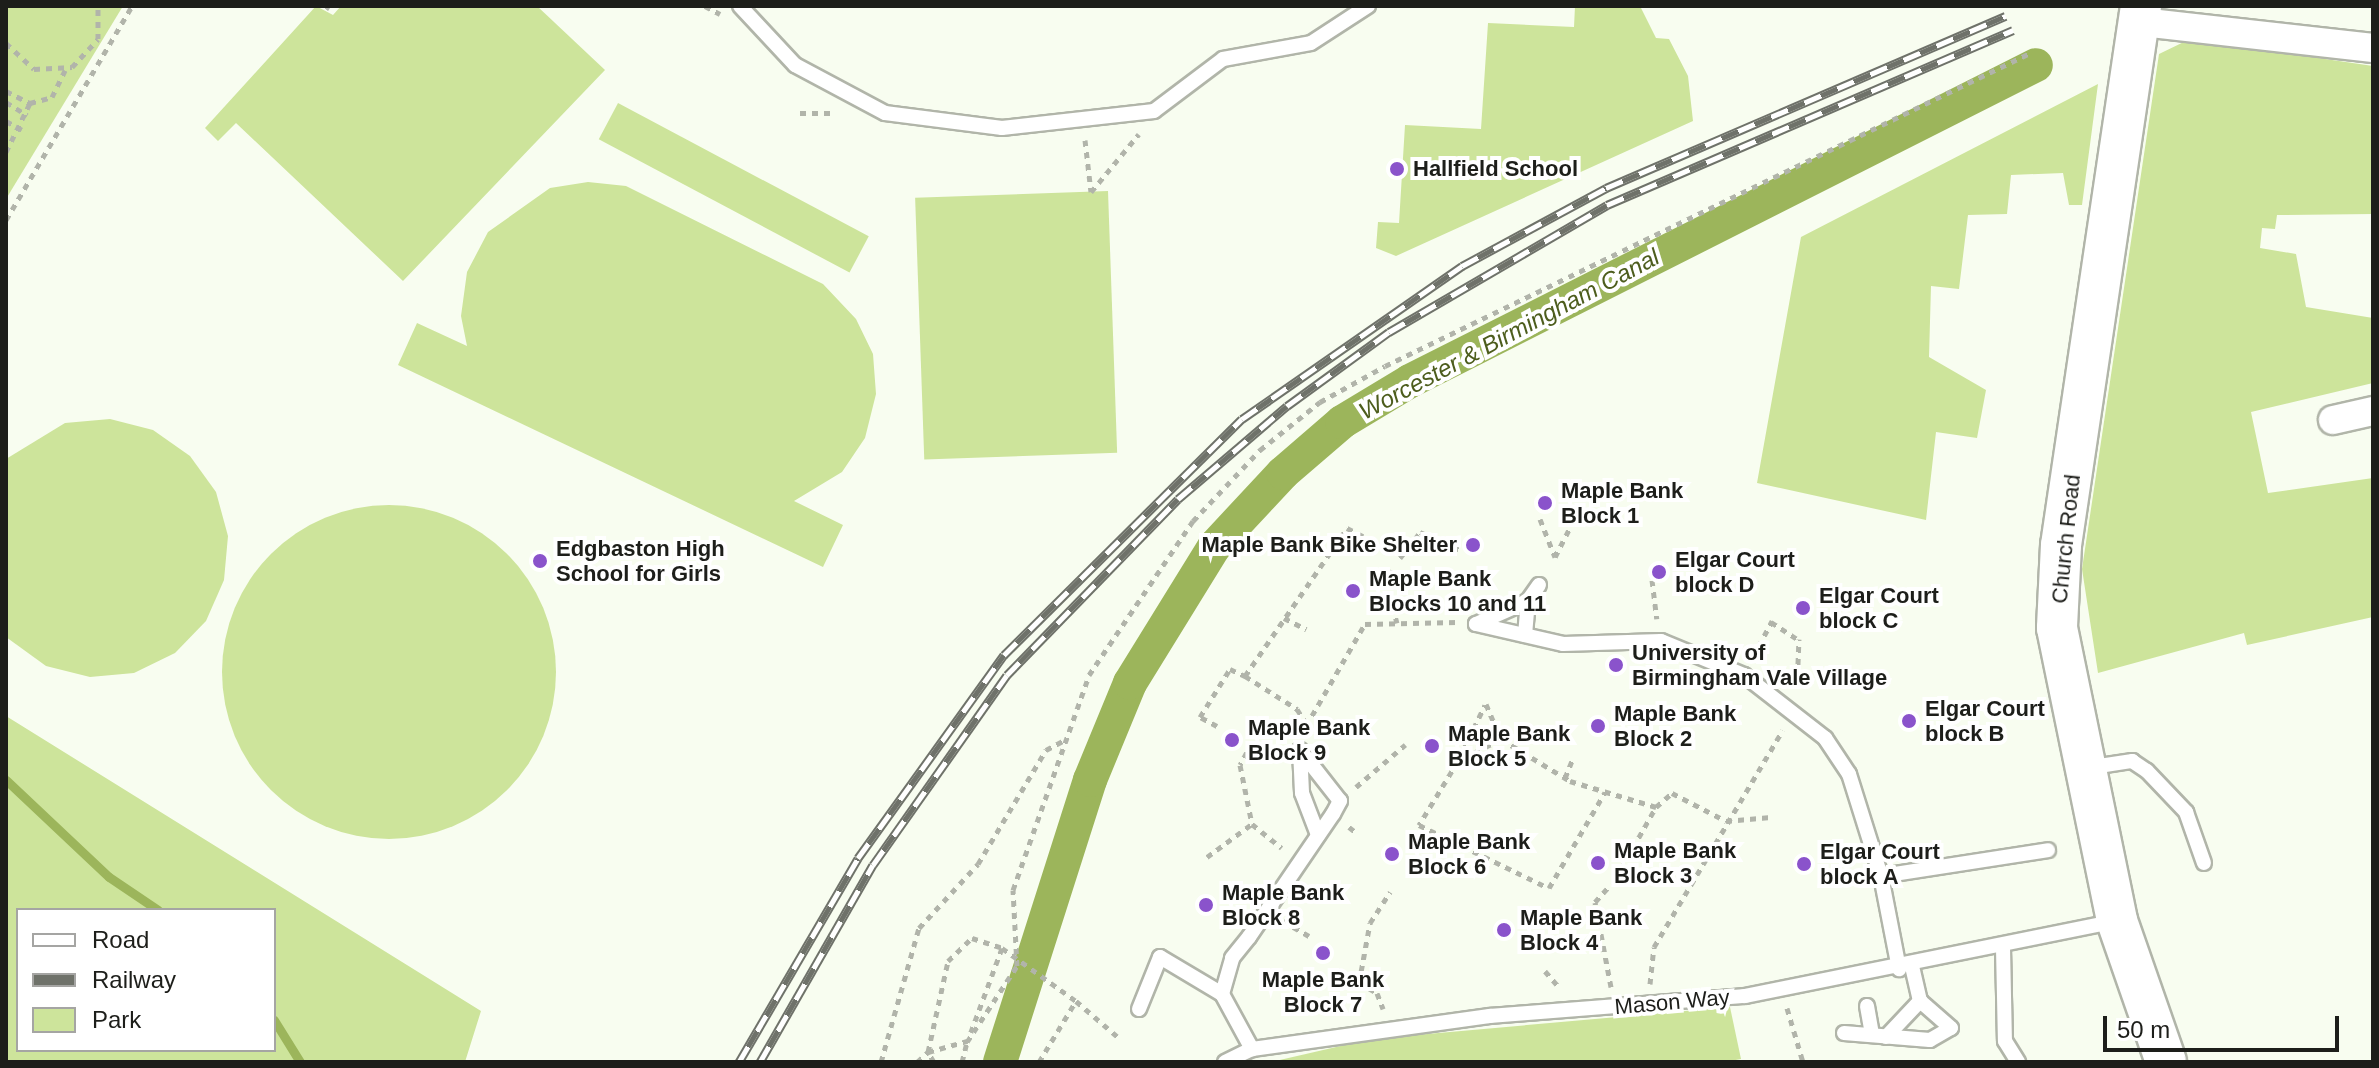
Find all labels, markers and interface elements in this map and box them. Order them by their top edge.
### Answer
place label: Hallfield School [1413,156,1578,182]
marker: Hallfield School [1388,160,1406,178]
water label: Worcester & Birmingham Canal [1354,242,1664,426]
street label: Church Road [2046,473,2086,605]
place label: Maple Bank Block 1 [1561,477,1683,528]
marker: Maple Bank Block 1 [1536,494,1554,512]
place label: Maple Bank Bike Shelter [1201,532,1457,558]
place label: Edgbaston High School for Girls [556,535,725,586]
marker: Maple Bank Bike Shelter [1464,536,1482,554]
place label: Elgar Court block D [1675,546,1795,598]
marker: Edgbaston High School for Girls [531,552,549,570]
marker: Elgar Court block D [1650,563,1668,581]
place label: Maple Bank Blocks 10 and 11 [1369,565,1546,616]
marker: Maple Bank Blocks 10 and 11 [1344,582,1362,600]
place label: Elgar Court block C [1819,582,1939,634]
marker: Elgar Court block C [1794,599,1812,617]
place label: University of Birmingham Vale Village [1632,639,1887,690]
marker: University of Birmingham Vale Village [1607,656,1625,674]
place label: Elgar Court block B [1925,695,2045,746]
place label: Maple Bank Block 2 [1614,700,1736,752]
marker: Elgar Court block B [1900,712,1918,730]
place label: Maple Bank Block 9 [1248,714,1370,766]
marker: Maple Bank Block 2 [1589,717,1607,735]
place label: Maple Bank Block 5 [1448,720,1570,772]
marker: Maple Bank Block 9 [1223,731,1241,749]
marker: Maple Bank Block 5 [1423,737,1441,755]
place label: Maple Bank Block 6 [1408,828,1530,880]
place label: Maple Bank Block 3 [1614,837,1736,888]
place label: Elgar Court block A [1820,838,1940,890]
marker: Maple Bank Block 6 [1383,845,1401,863]
marker: Maple Bank Block 3 [1589,854,1607,872]
marker: Elgar Court block A [1795,855,1813,873]
place label: Maple Bank Block 8 [1222,879,1344,930]
marker: Maple Bank Block 8 [1197,896,1215,914]
place label: Maple Bank Block 4 [1520,904,1642,956]
legend [16,908,276,1052]
marker: Maple Bank Block 4 [1495,921,1513,939]
text: Road [92,926,149,953]
marker: Maple Bank Block 7 [1314,944,1332,962]
text: Railway [92,966,176,993]
place label: Maple Bank Block 7 [1262,966,1384,1018]
street label: Mason Way [1613,984,1731,1020]
scale bar [2107,1000,2343,1050]
text: Park [92,1006,141,1033]
text: 50 m [2117,1016,2170,1043]

